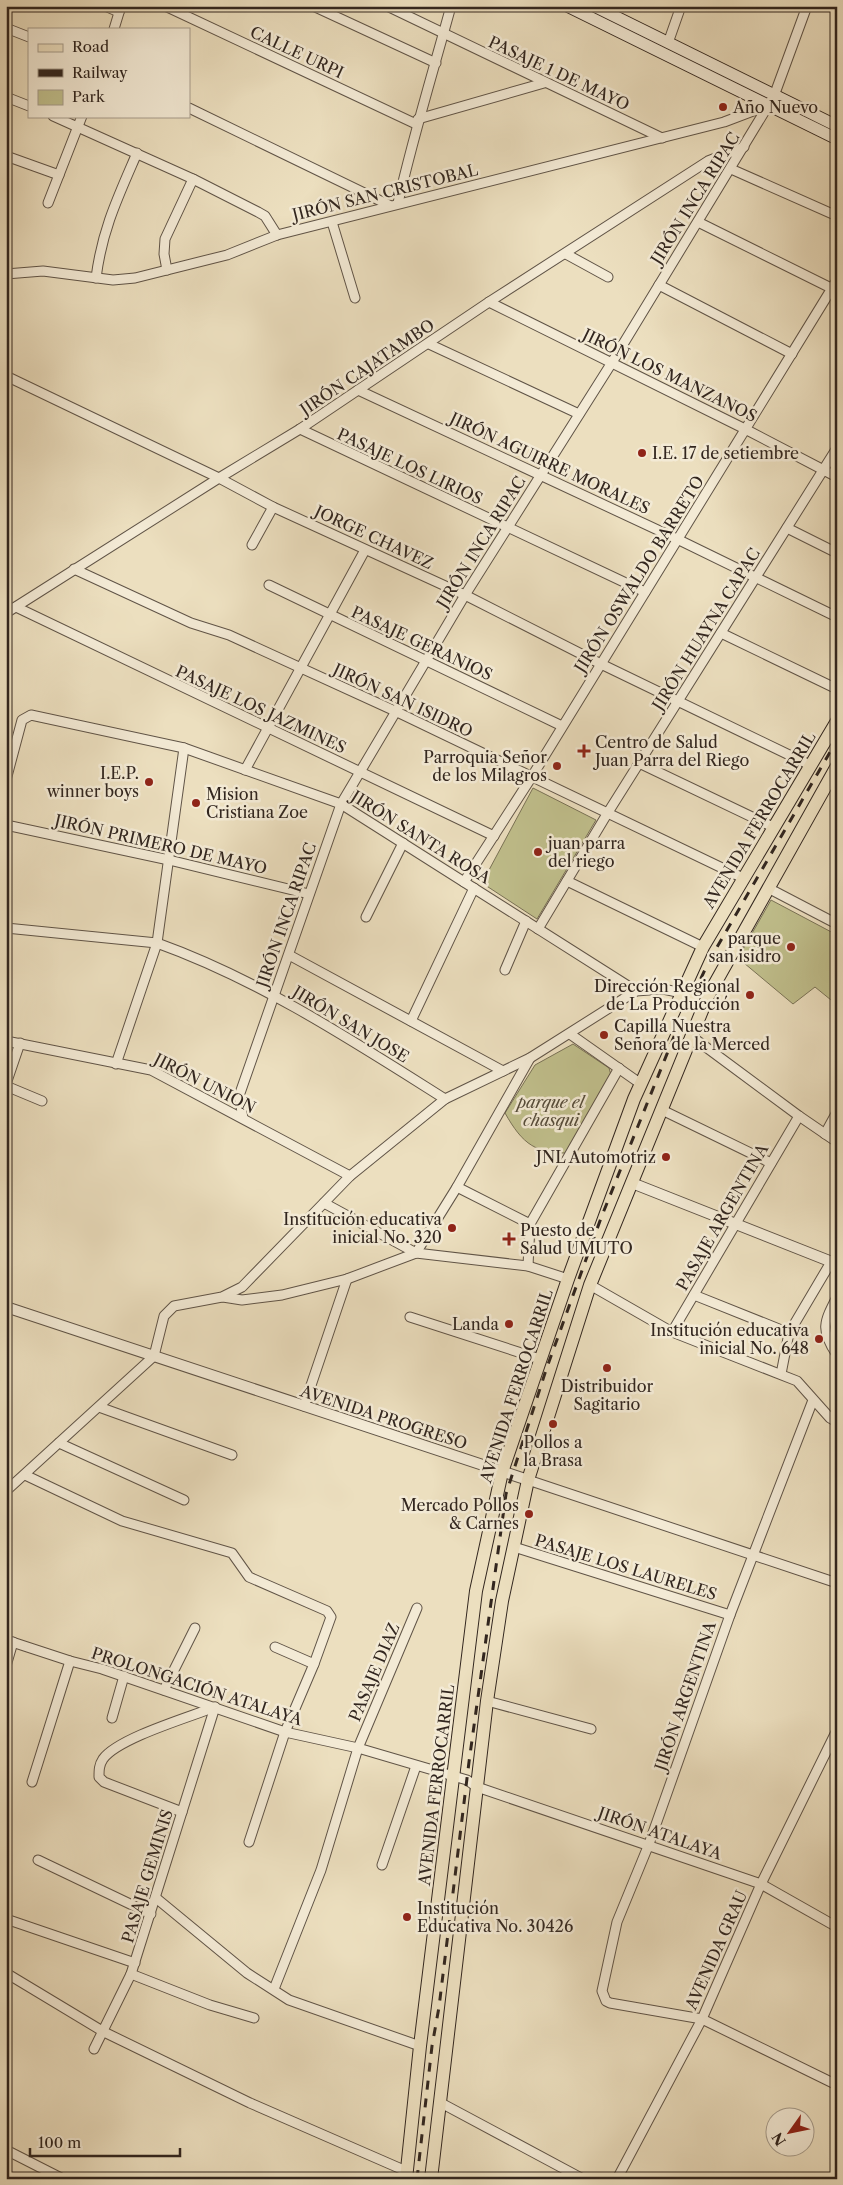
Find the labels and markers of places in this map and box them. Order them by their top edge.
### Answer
place label: Año Nuevo [732,97,818,117]
marker: Año Nuevo [717,101,729,113]
place label: I.E. 17 de setiembre [652,443,799,463]
marker: I.E. 17 de setiembre [636,447,648,459]
place label: Centro de Salud Juan Parra del Riego [592,732,749,770]
marker: Centro de Salud Juan Parra del Riego [577,744,591,758]
place label: Parroquia Señor de los Milagros [423,747,547,785]
marker: Parroquia Señor de los Milagros [551,760,563,772]
place label: I.E.P. winner boys [46,763,139,801]
marker: I.E.P. winner boys [143,776,155,788]
place label: Mision Cristiana Zoe [206,784,308,822]
marker: Mision Cristiana Zoe [190,797,202,809]
place label: juan parra del riego [545,833,626,871]
marker: juan parra del riego [532,846,544,858]
place label: parque san isidro [709,928,781,966]
marker: parque san isidro [785,941,797,953]
place label: Dirección Regional de La Producción [594,976,740,1014]
marker: Dirección Regional de La Producción [744,989,756,1001]
place label: Capilla Nuestra Señora de la Merced [614,1016,770,1054]
marker: Capilla Nuestra Señora de la Merced [598,1029,610,1041]
place label: JNL Automotriz [533,1147,656,1167]
marker: JNL Automotriz [660,1151,672,1163]
place label: Institución educativa inicial No. 320 [283,1209,443,1247]
place label: Puesto de Salud UMUTO [520,1220,633,1258]
marker: Institución educativa inicial No. 320 [446,1222,458,1234]
marker: Puesto de Salud UMUTO [502,1232,516,1246]
place label: Landa [452,1314,500,1334]
marker: Landa [503,1318,515,1330]
place label: Institución educativa inicial No. 648 [650,1320,810,1358]
marker: Institución educativa inicial No. 648 [813,1333,825,1345]
marker: Distribuidor Sagitario [601,1362,613,1374]
place label: Distribuidor Sagitario [561,1376,654,1414]
marker: Pollos a la Brasa [547,1418,559,1430]
place label: Pollos a la Brasa [524,1432,583,1470]
place label: Mercado Pollos & Carnes [401,1495,519,1533]
marker: Mercado Pollos & Carnes [523,1508,535,1520]
place label: Institución Educativa No. 30426 [417,1898,573,1936]
marker: Institución Educativa No. 30426 [401,1911,413,1923]

